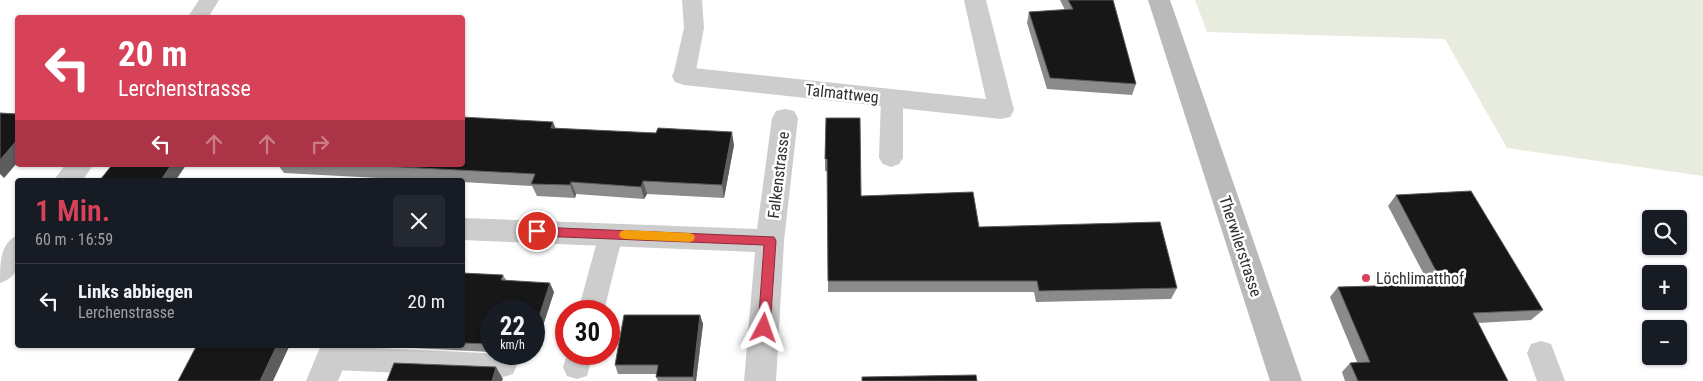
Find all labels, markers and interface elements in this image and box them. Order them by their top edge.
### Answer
text: 20 m [118,34,187,75]
icon: left [35,35,100,100]
text: Lerchenstrasse [118,76,251,101]
street label: Talmattweg [804,80,880,107]
icon: left [147,130,175,158]
icon: ahead [200,130,228,158]
icon: ahead [253,130,281,158]
icon: right [306,130,334,158]
street label: Falkenstrasse [764,131,793,220]
text: 1 Min. [35,193,110,228]
street label: Therwilerstrasse [1215,193,1266,299]
button: close [393,195,445,247]
pin [516,210,558,252]
map controls [1642,210,1687,365]
button: search [1642,210,1687,255]
icon: arrive [523,217,551,245]
text: 60 m · 16:59 [35,230,113,249]
button: + [1642,265,1687,310]
place label: Löchlimatthof [1376,269,1464,288]
marker: Löchlimatthof [1360,272,1372,284]
text: Links abbiegen [78,280,193,303]
icon: left [35,287,63,315]
text: 20 m [408,290,445,313]
speed limit sign: 30 [555,300,620,365]
position arrow [737,301,789,353]
text: Lerchenstrasse [78,303,175,322]
text: 22 [500,312,525,341]
button: − [1642,320,1687,365]
text: km/h [500,338,525,352]

